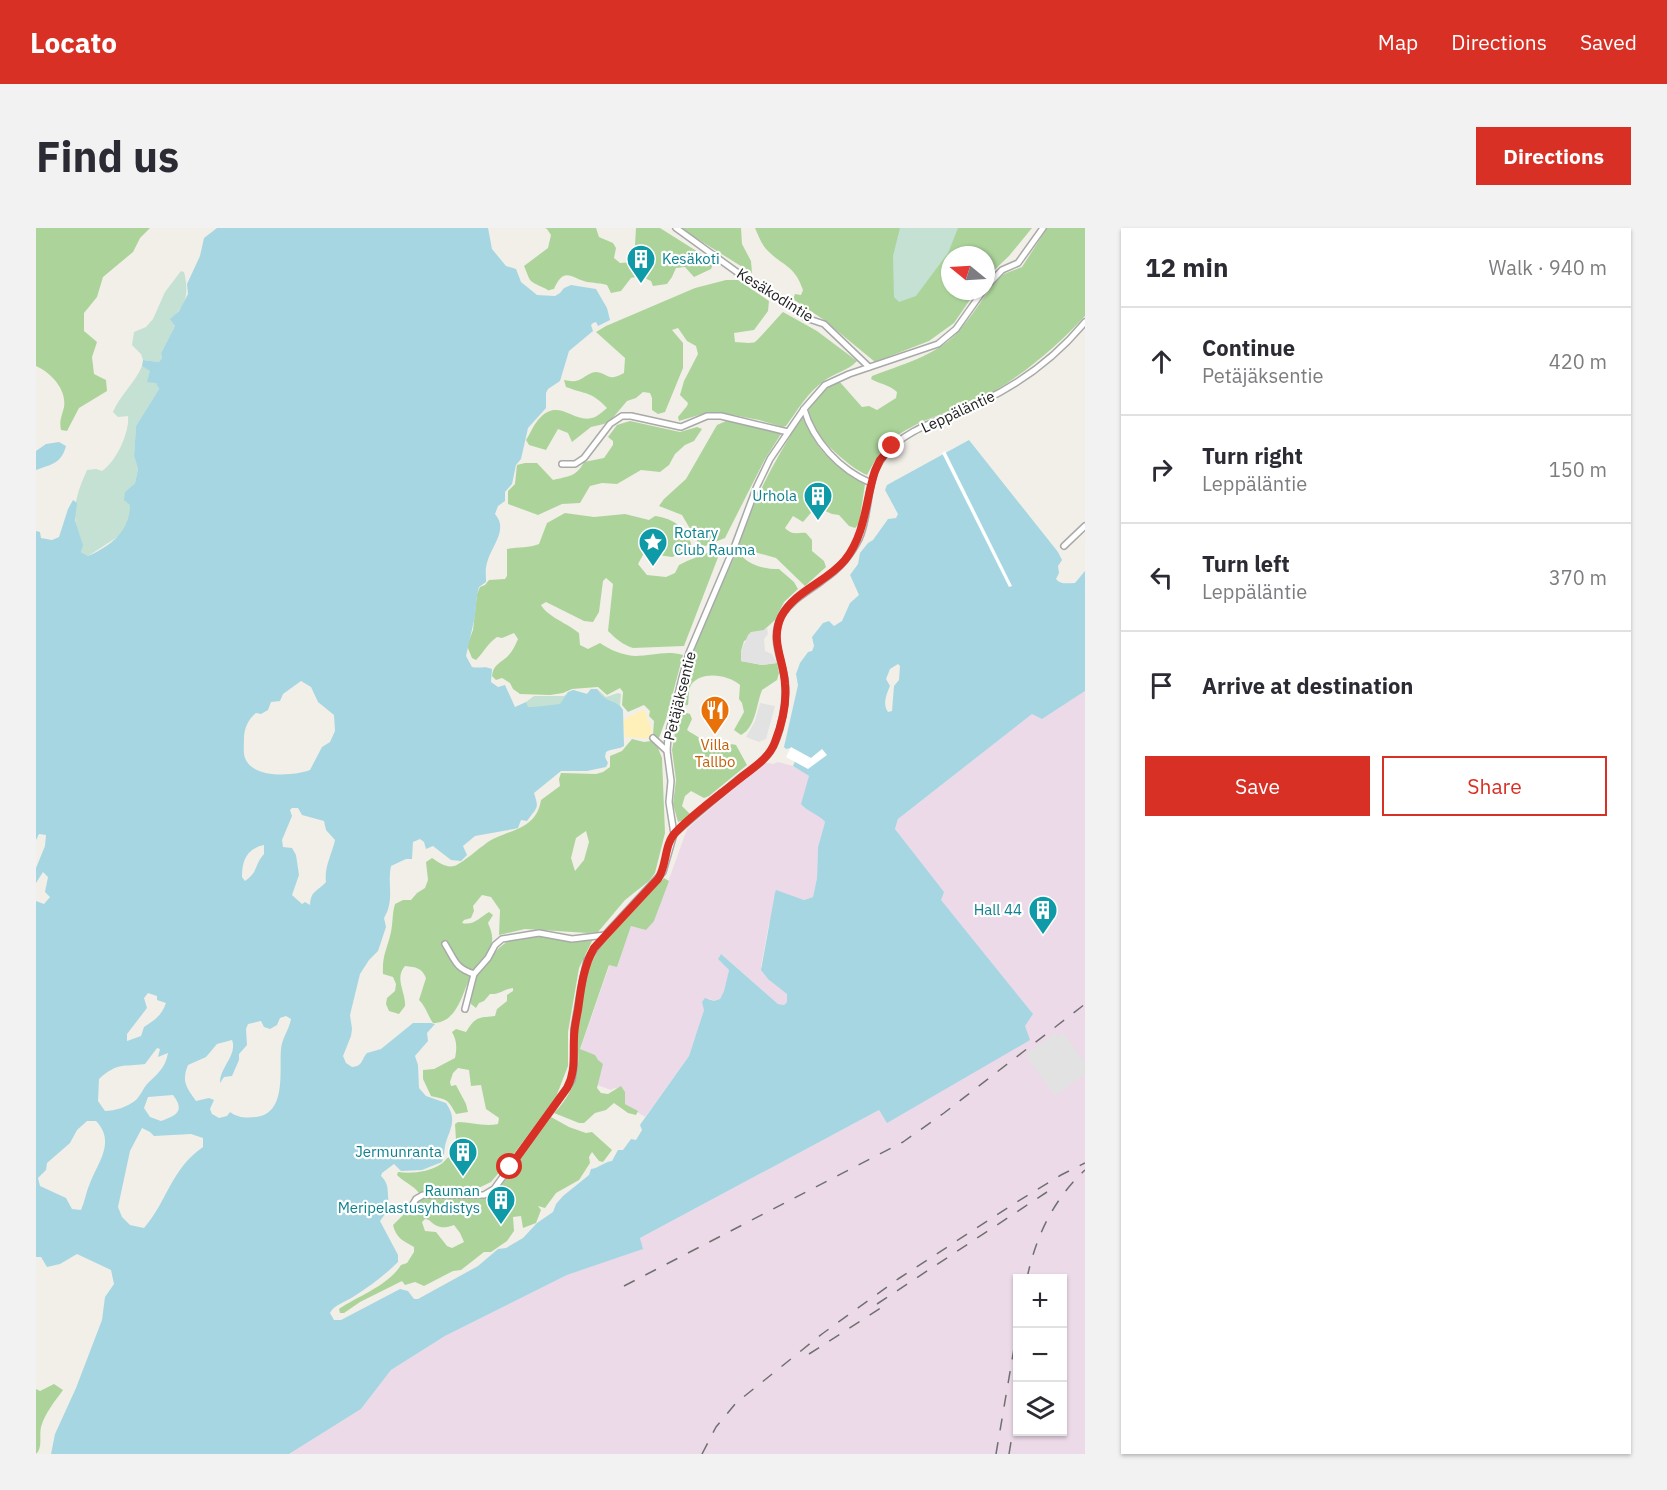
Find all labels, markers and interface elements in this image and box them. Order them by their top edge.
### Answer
text: Locato [30,24,117,61]
text: Map [1378,28,1418,56]
text: Directions [1451,28,1547,56]
text: Saved [1580,28,1637,56]
button: Directions [1476,127,1631,185]
text: Find us [36,129,179,184]
building icon: Kesäkoti [625,243,657,285]
north arrow [941,246,995,300]
place label: Kesäkoti [662,249,720,268]
text: 12 min [1145,250,1229,284]
text: Walk · 940 m [1489,254,1607,281]
street label: Kesäkodintie [733,263,817,326]
text: Continue [1202,333,1295,362]
icon: ahead [1145,345,1178,378]
text: 420 m [1549,348,1607,375]
text: Petäjäksentie [1202,362,1324,389]
street label: Leppäläntie [918,386,998,437]
route end [878,432,904,458]
text: Turn right [1202,441,1303,470]
icon: right [1145,453,1178,486]
text: 150 m [1549,456,1607,483]
text: Leppäläntie [1202,470,1307,497]
building icon: Urhola [802,480,834,522]
place label: Urhola [752,486,797,505]
place label: Rotary Club Rauma [674,523,755,559]
place icon: Rotary Club Rauma [637,526,669,568]
text: Turn left [1202,549,1290,578]
icon: left [1145,561,1178,594]
text: 370 m [1549,564,1607,591]
text: Leppäläntie [1202,578,1307,605]
street label: Petäjäksentie [659,649,700,742]
icon: arrive [1145,669,1178,702]
text: Arrive at destination [1202,671,1413,700]
restaurant icon: Villa Tallbo [699,694,731,736]
place label: Villa Tallbo [695,735,735,771]
button: Save [1145,756,1370,816]
button: Share [1382,756,1607,816]
building icon: Hall 44 [1027,894,1059,936]
place label: Hall 44 [974,900,1022,919]
building icon: Jermunranta [447,1136,479,1178]
place label: Jermunranta [355,1142,442,1161]
route start [496,1153,522,1179]
place label: Rauman Meripelastusyhdistys [338,1181,480,1217]
building icon: Rauman Meripelastusyhdistys [485,1184,517,1226]
map controls [1013,1274,1067,1436]
button: + [1013,1274,1067,1328]
button: − [1013,1328,1067,1382]
button: layers [1013,1382,1067,1436]

